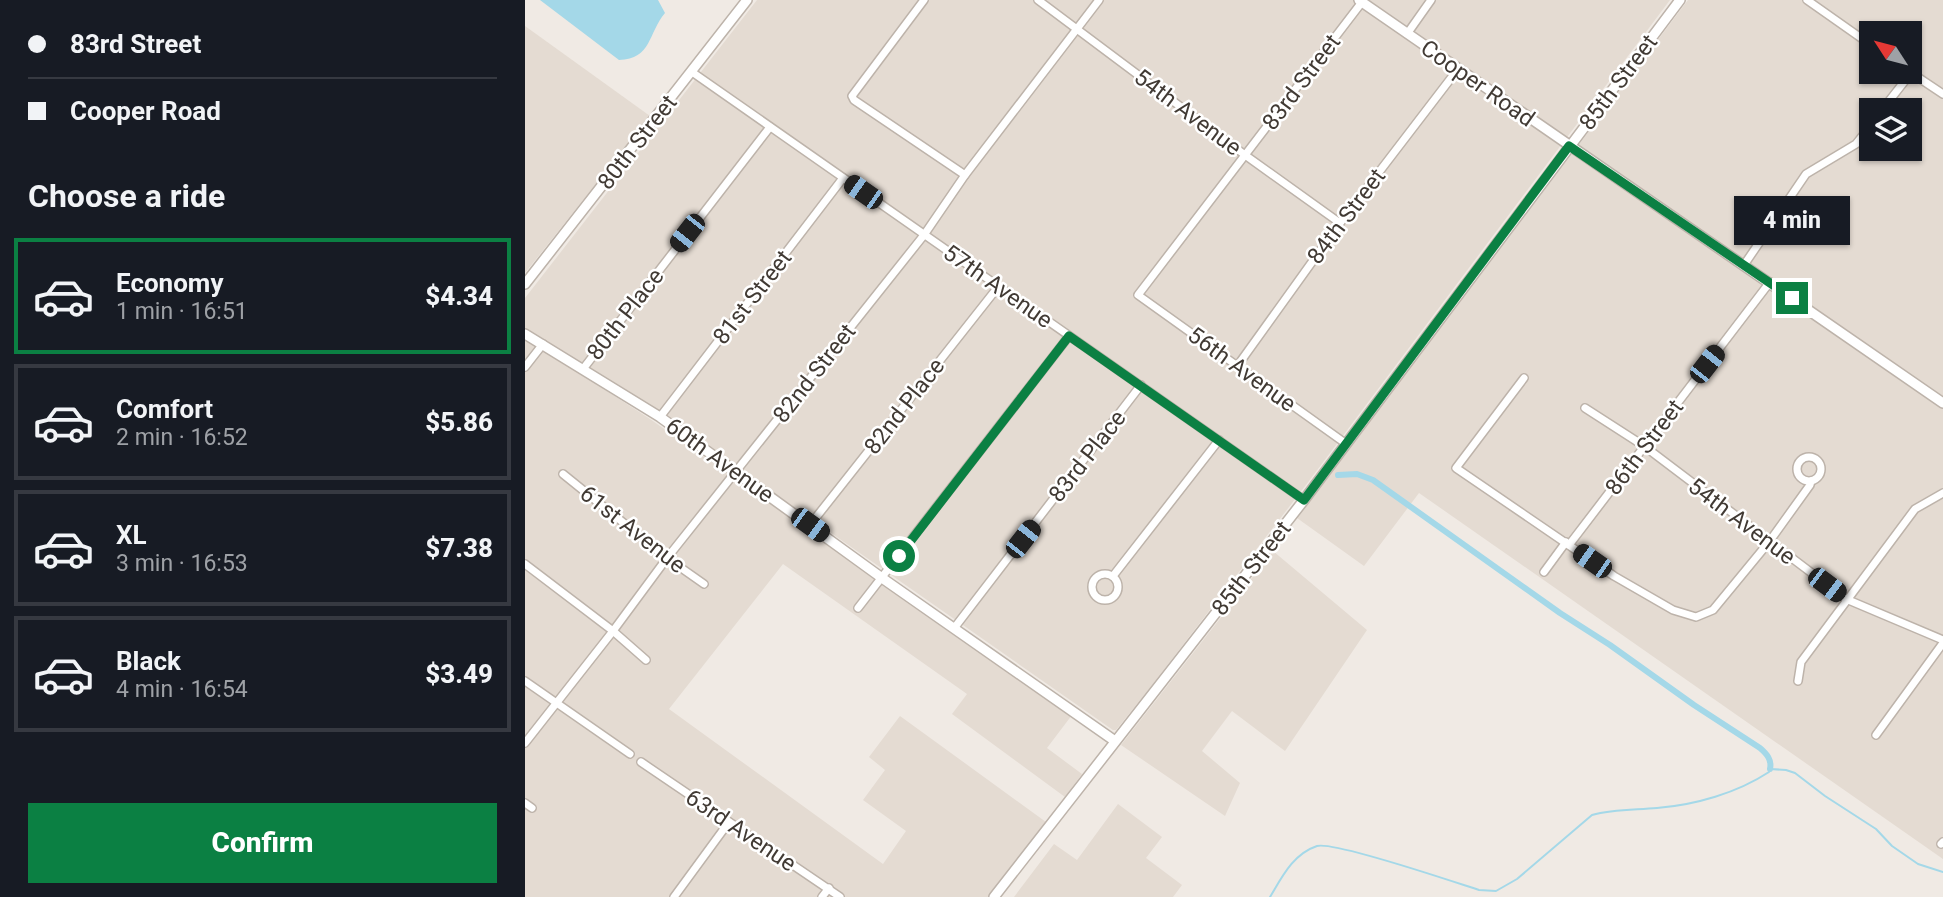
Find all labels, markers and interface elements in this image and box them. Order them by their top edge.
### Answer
north arrow [1859,21,1921,84]
map controls [1859,21,1922,161]
text: 83rd Street [70,29,201,59]
street label: 83rd Street [1257,29,1346,135]
street label: 85th Street [1574,29,1663,135]
street label: Cooper Road [1416,34,1540,132]
street label: 54th Avenue [1129,63,1247,161]
street label: 80th Street [592,90,683,195]
text: Cooper Road [70,96,221,126]
button: layers [1859,98,1922,161]
street label: 84th Street [1302,163,1391,269]
car [840,171,887,213]
text: Choose a ride [28,177,225,215]
callout: 4 min [1734,196,1850,246]
text: 4 min [1763,207,1821,234]
car [666,210,709,256]
street label: 57th Avenue [938,239,1057,334]
street label: 81st Street [707,245,797,350]
street label: 80th Place [581,263,669,365]
icon: car [32,265,95,328]
text: Economy [116,268,223,298]
text: $4.34 [425,281,493,311]
route end [1776,282,1808,314]
text: 1 min · 16:51 [116,298,248,325]
street label: 82nd Street [767,319,861,428]
street label: 56th Avenue [1182,321,1301,418]
car [1686,341,1729,387]
street label: 82nd Place [859,353,950,460]
icon: car [32,391,95,454]
text: Comfort [116,394,213,424]
street label: 86th Street [1600,394,1689,500]
street label: 83rd Place [1043,405,1132,508]
text: $5.86 [425,407,493,437]
street label: 60th Avenue [660,412,779,509]
text: 2 min · 16:52 [116,424,248,451]
street label: 54th Avenue [1683,472,1801,570]
street label: 61st Avenue [575,480,691,579]
car [787,504,834,546]
car [1002,516,1045,562]
street label: 85th Street [1206,516,1297,621]
icon: car [32,517,95,580]
text: XL [116,520,147,550]
text: $7.38 [425,533,493,563]
route start [883,540,915,572]
car [1569,540,1616,582]
text: 3 min · 16:53 [116,550,248,577]
car [1804,564,1851,606]
icon: car [32,643,95,706]
text: Black [116,646,181,676]
text: $3.49 [425,659,493,689]
text: 4 min · 16:54 [116,676,248,703]
street label: 63rd Avenue [680,784,801,877]
button: Confirm [28,803,497,883]

